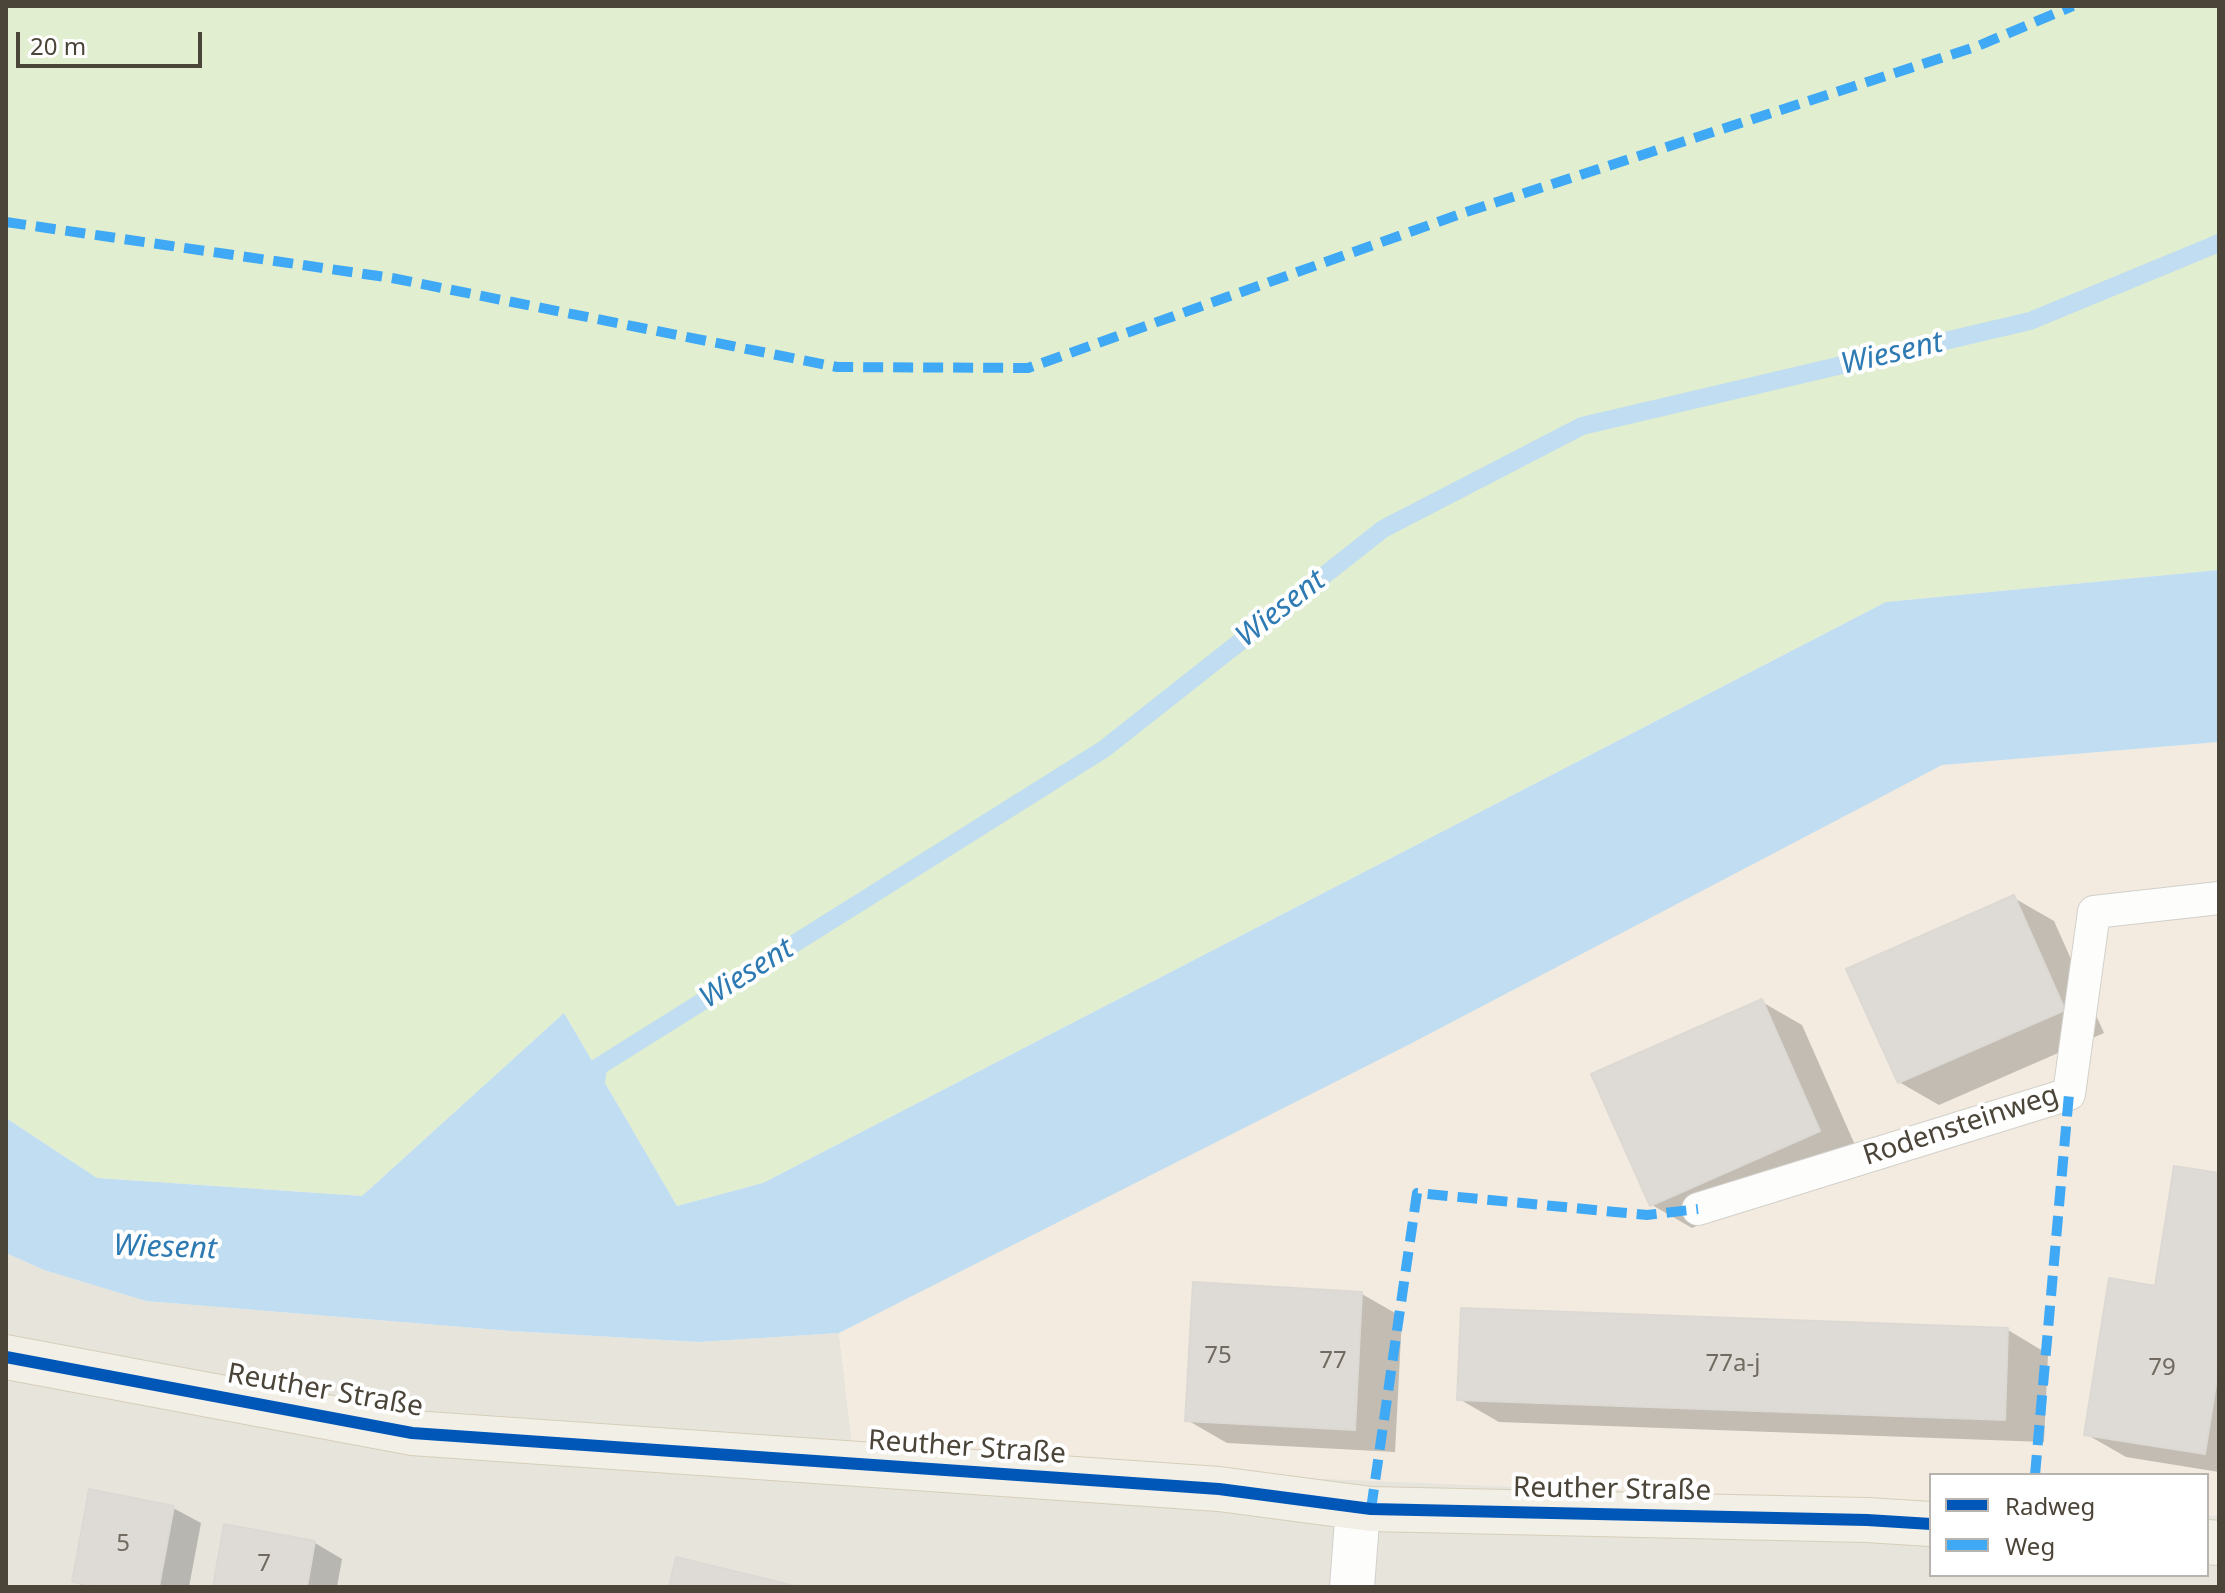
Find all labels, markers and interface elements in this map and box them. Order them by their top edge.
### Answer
scale bar [20,16,206,66]
text: 20 m [30,29,86,62]
water label: Wiesent [1837,325,1947,383]
water label: Wiesent [1229,563,1333,655]
water label: Wiesent [694,931,800,1017]
street label: Rodensteinweg [1859,1079,2063,1173]
water label: Wiesent [113,1228,217,1268]
house number: 75 [1204,1342,1232,1370]
house number: 77 [1319,1347,1347,1375]
house number: 77a-j [1706,1350,1760,1378]
house number: 79 [2148,1354,2176,1382]
street label: Reuther Straße [224,1357,426,1425]
street label: Reuther Straße [867,1424,1067,1472]
street label: Reuther Straße [1513,1471,1711,1509]
legend [1929,1473,2209,1577]
text: Radweg [2005,1489,2095,1522]
text: Weg [2005,1529,2055,1562]
house number: 5 [116,1530,130,1558]
house number: 7 [257,1550,271,1578]

